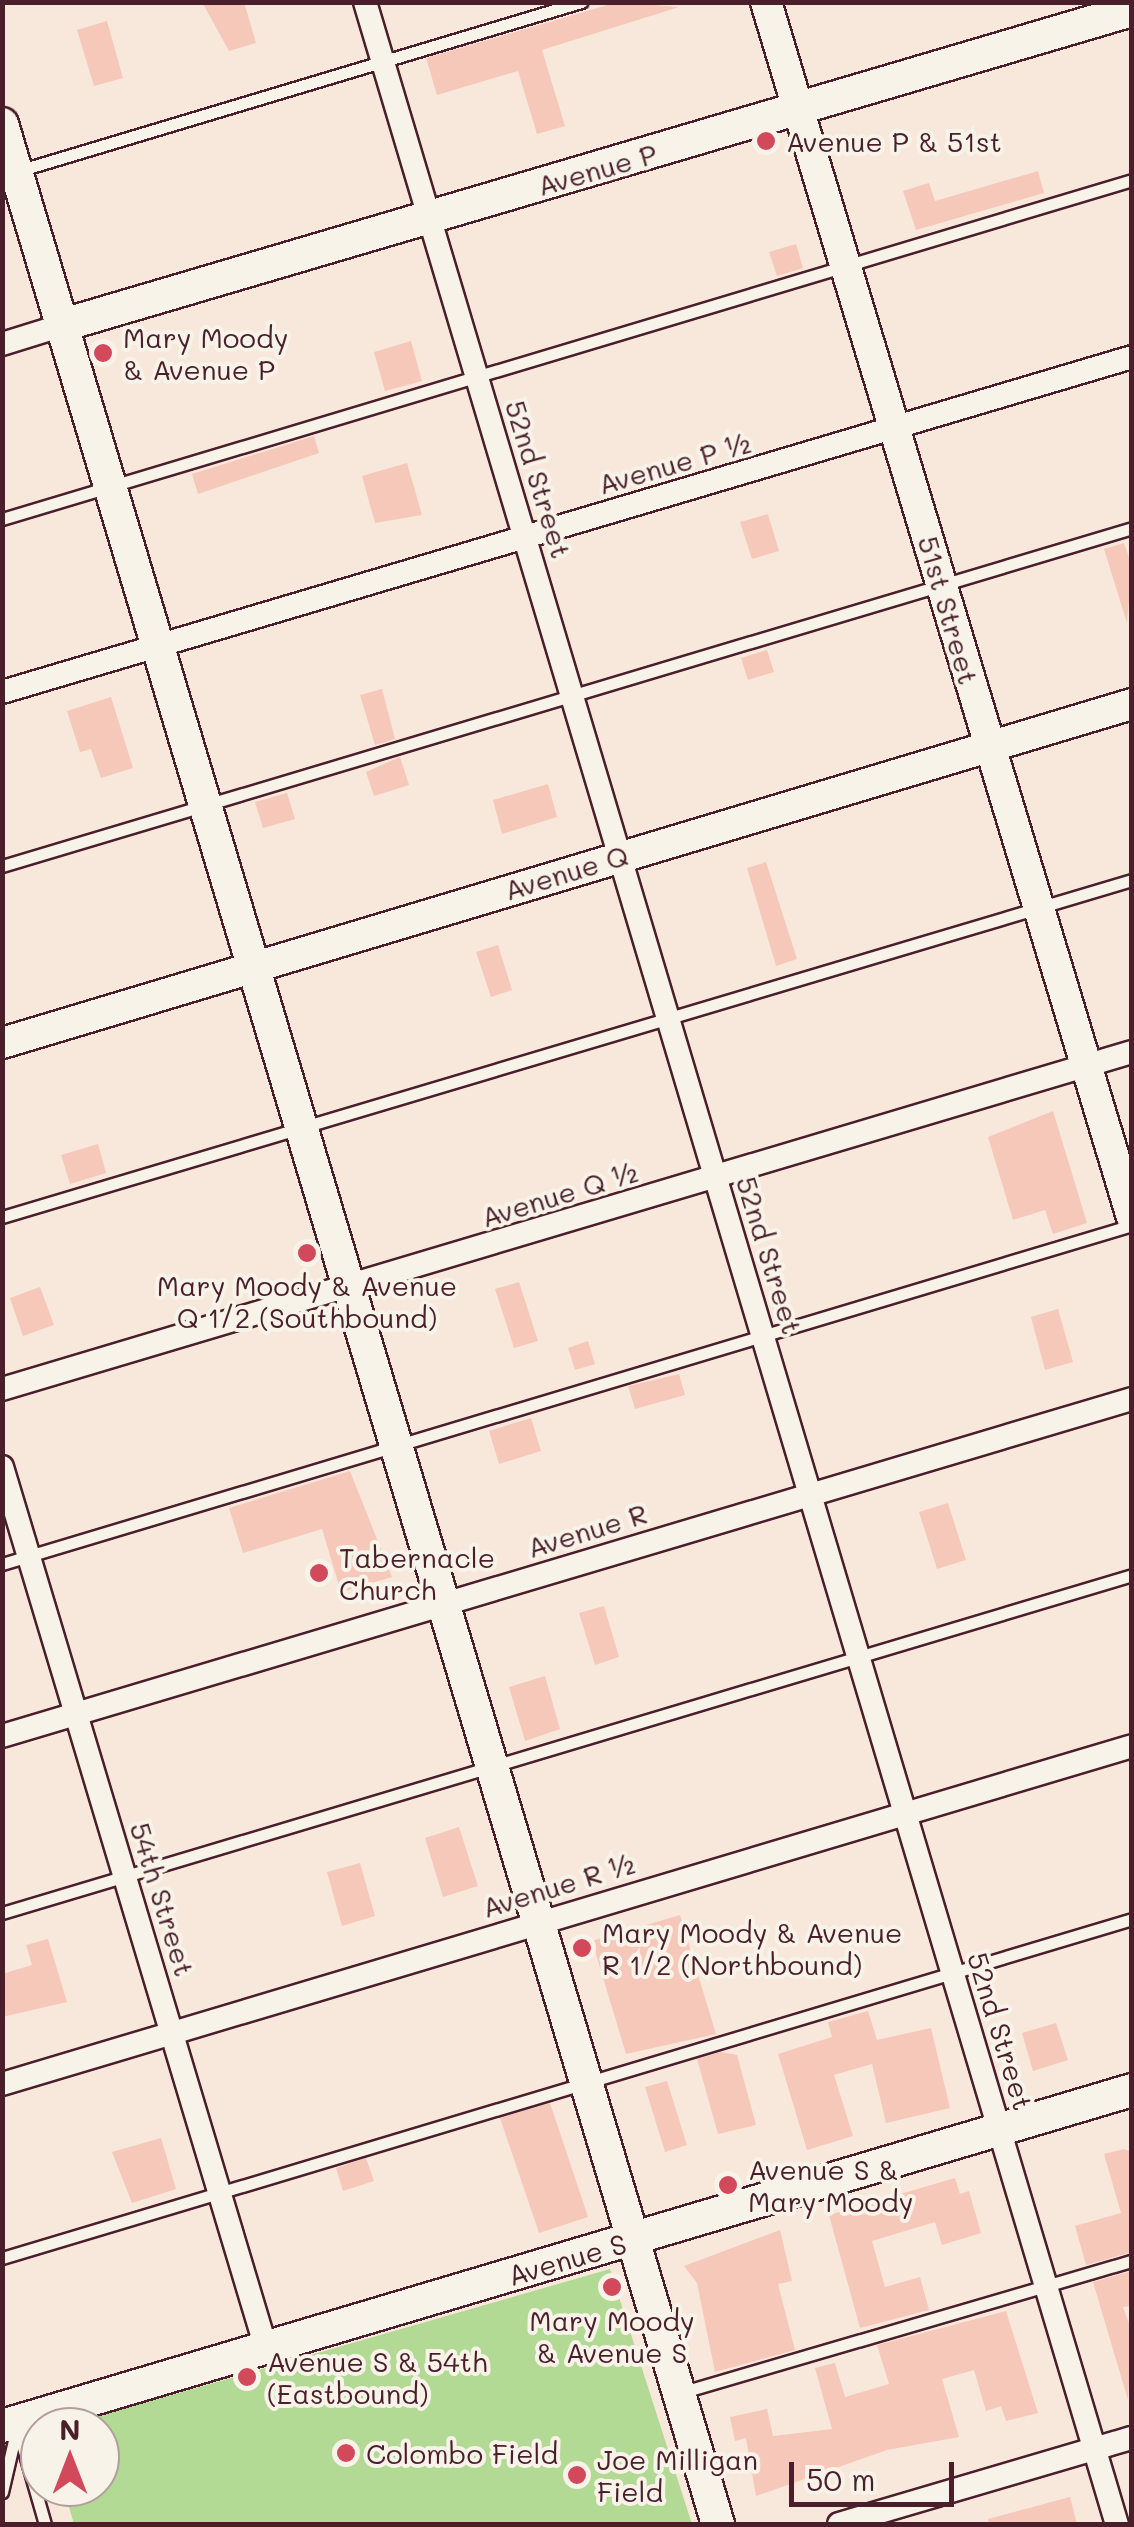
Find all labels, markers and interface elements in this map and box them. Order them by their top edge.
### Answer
place label: Avenue P & 51st [786,124,1002,158]
marker: Avenue P & 51st [755,130,777,152]
street label: Avenue P [533,136,661,202]
place label: Mary Moody & Avenue P [123,320,288,386]
marker: Mary Moody & Avenue P [92,342,114,364]
street label: 52nd Street [499,396,579,562]
street label: Avenue P ½ [594,425,754,501]
street label: 51st Street [912,532,986,688]
street label: Avenue Q [500,837,632,907]
street label: Avenue Q ½ [477,1154,641,1234]
street label: 52nd Street [730,1172,810,1338]
marker: Mary Moody & Avenue Q 1/2 (Southbound) [296,1242,318,1264]
place label: Mary Moody & Avenue Q 1/2 (Southbound) [157,1268,457,1334]
street label: Avenue R [523,1496,651,1564]
place label: Tabernacle Church [339,1540,495,1606]
marker: Tabernacle Church [308,1562,330,1584]
street label: 54th Street [124,1818,202,1980]
street label: Avenue R ½ [478,1846,638,1924]
place label: Mary Moody & Avenue R 1/2 (Northbound) [602,1915,902,1981]
marker: Mary Moody & Avenue R 1/2 (Northbound) [571,1937,593,1959]
street label: 52nd Street [961,1948,1041,2114]
place label: Avenue S & Mary Moody [748,2152,913,2218]
marker: Avenue S & Mary Moody [717,2174,739,2196]
street label: Avenue S [504,2226,630,2292]
marker: Mary Moody & Avenue S [601,2276,623,2298]
place label: Mary Moody & Avenue S [529,2303,695,2369]
place label: Avenue S & 54th (Eastbound) [267,2344,488,2410]
marker: Avenue S & 54th (Eastbound) [236,2366,258,2388]
north arrow [20,2407,120,2507]
text: N [59,2411,81,2447]
place label: Colombo Field [366,2436,558,2470]
marker: Colombo Field [335,2442,357,2464]
place label: Joe Milligan Field [597,2442,758,2508]
scale bar [794,2442,959,2504]
text: 50 m [806,2459,876,2499]
marker: Joe Milligan Field [566,2464,588,2486]

